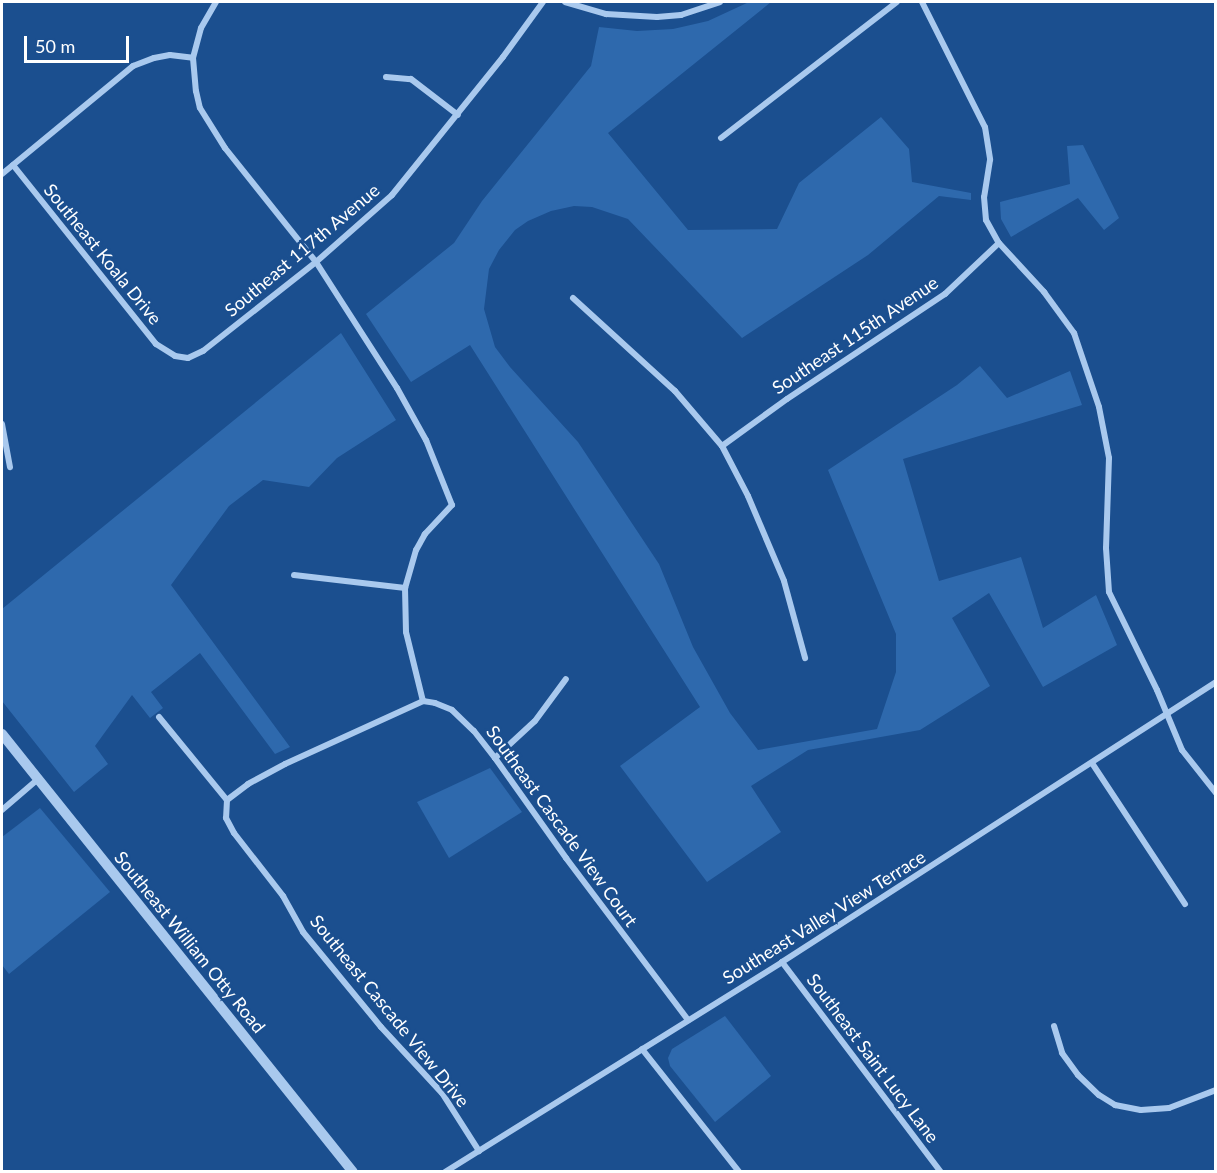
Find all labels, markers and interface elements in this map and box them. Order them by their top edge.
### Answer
scale bar [27,24,132,62]
text: 50 m [35,35,75,57]
street label: Southeast Koala Drive [40,179,166,329]
street label: Southeast 117th Avenue [220,179,384,321]
street label: Southeast 115th Avenue [768,271,942,399]
street label: Southeast Cascade View Court [482,721,642,931]
street label: Southeast Valley View Terrace [718,845,930,989]
street label: Southeast William Otty Road [110,846,270,1038]
street label: Southeast Cascade View Drive [306,910,474,1112]
street label: Southeast Saint Lucy Lane [802,969,944,1147]

